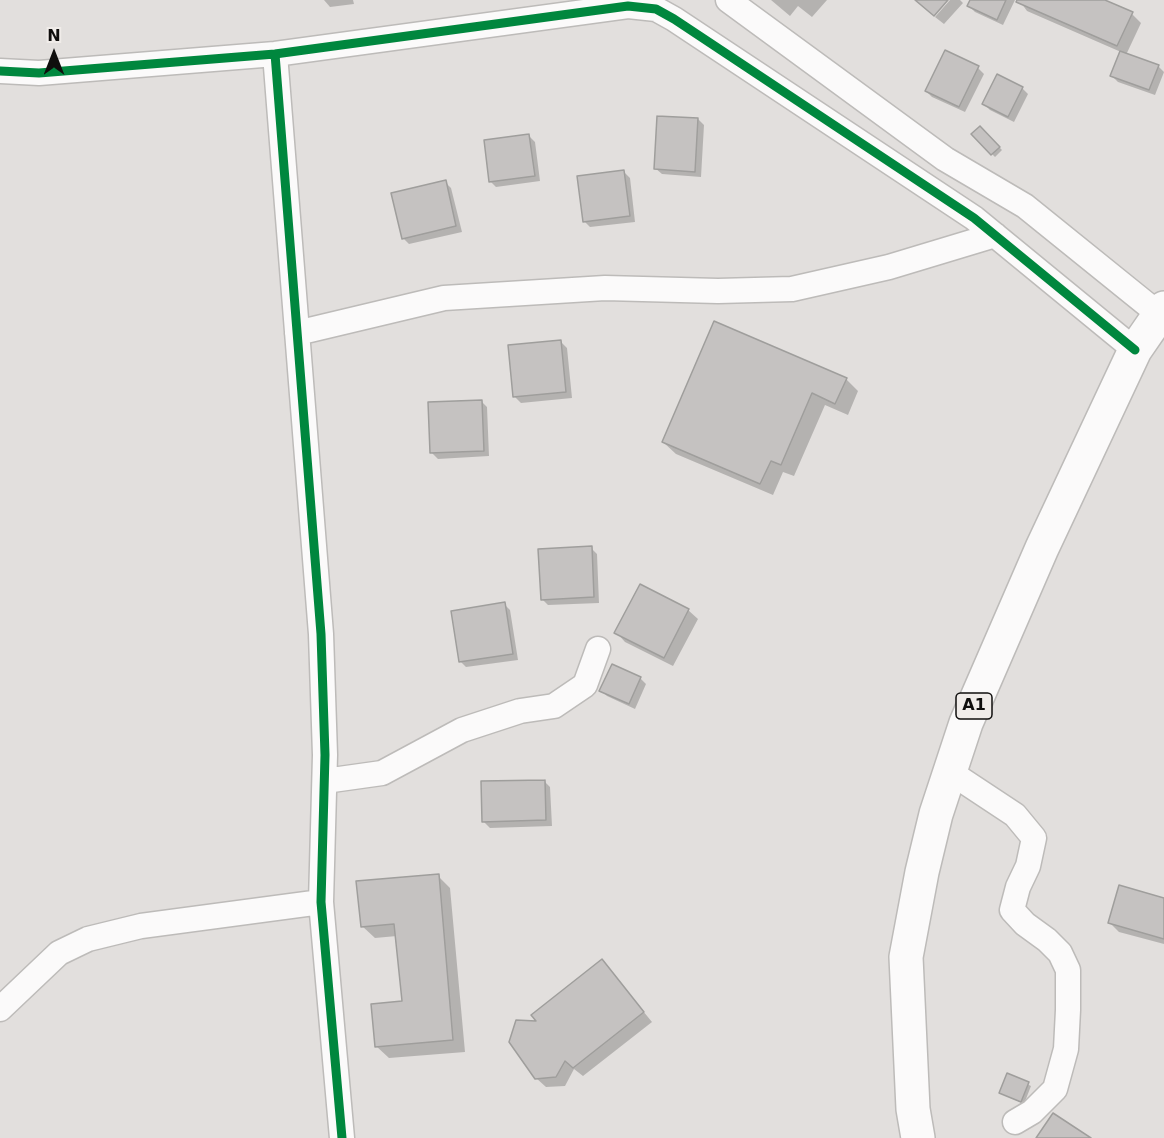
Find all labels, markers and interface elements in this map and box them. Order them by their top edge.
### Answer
north arrow [24,24,84,84]
text: N [47,26,61,45]
road number: A1 [956,693,992,719]

